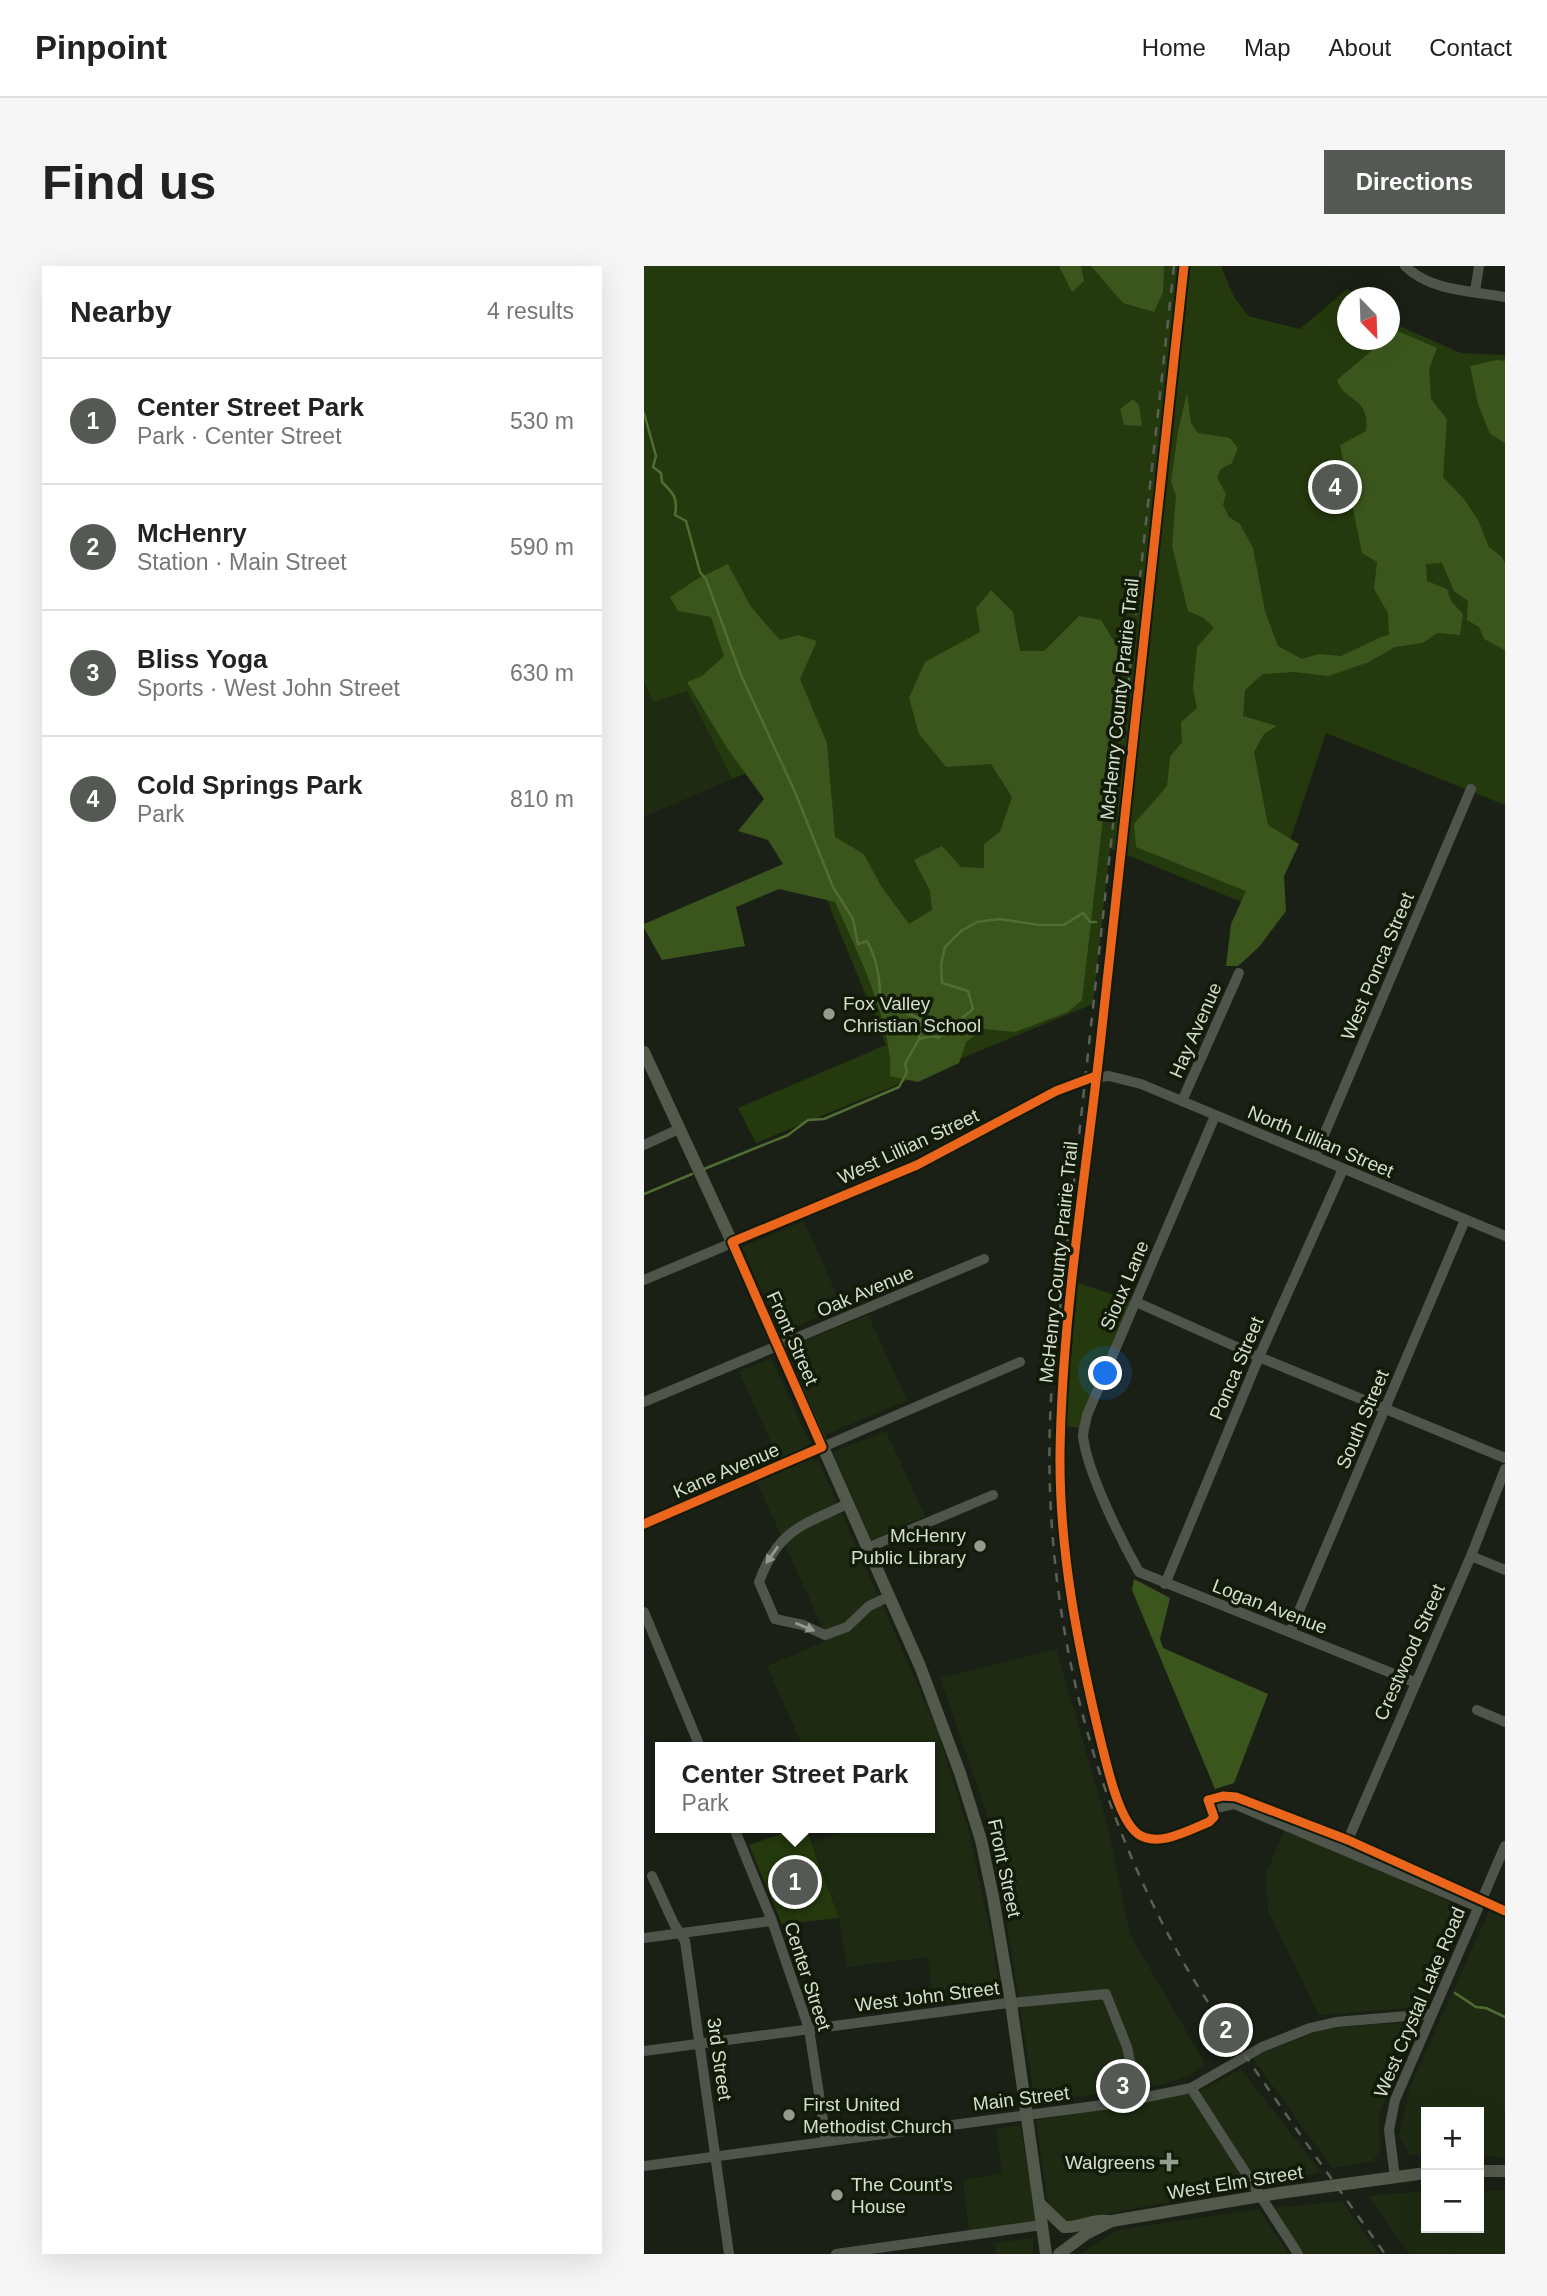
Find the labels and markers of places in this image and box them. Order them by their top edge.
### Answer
pin: 4 [1312,461,1358,513]
place label: Fox Valley Christian School [843,993,981,1036]
marker: Fox Valley Christian School [821,1006,837,1022]
place label: McHenry Public Library [851,1525,966,1568]
marker: McHenry Public Library [972,1538,988,1554]
pin: 1 [772,1856,818,1908]
pin: 2 [1203,2004,1249,2056]
pin: 3 [1100,2060,1146,2112]
place label: First United Methodist Church [803,2094,952,2137]
marker: First United Methodist Church [781,2107,797,2123]
place label: Walgreens [1065,2152,1155,2173]
marker: Walgreens [1161,2154,1177,2170]
place label: The Count's House [851,2174,953,2217]
marker: The Count's House [829,2187,845,2203]

